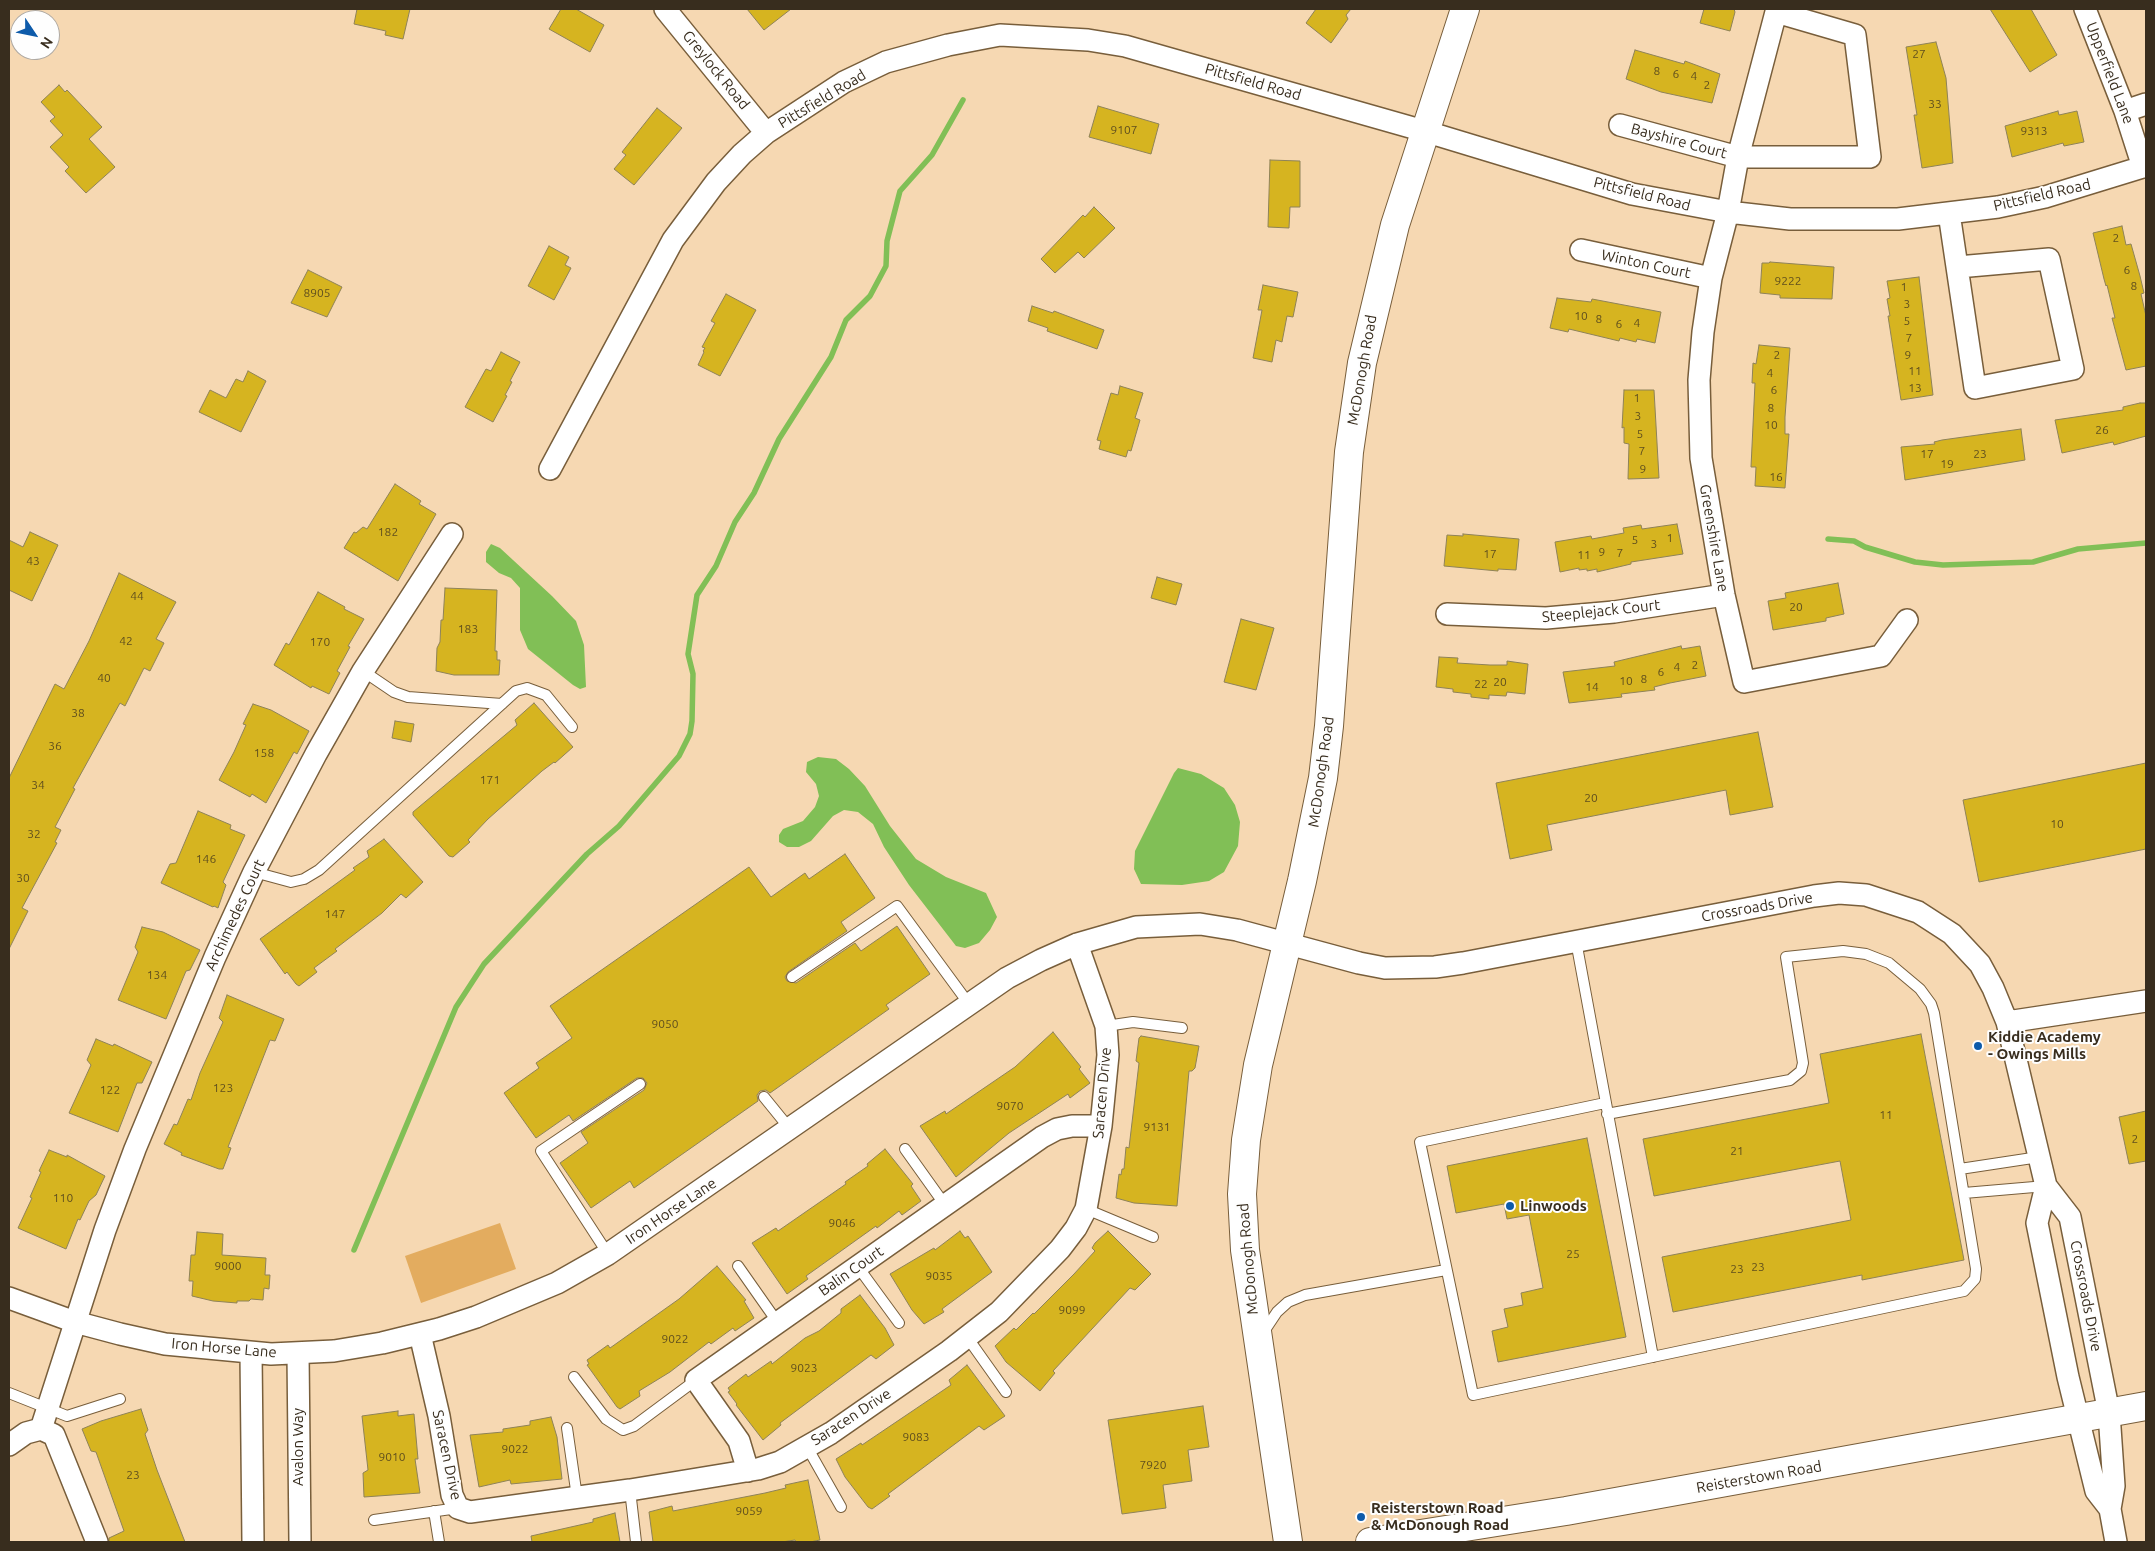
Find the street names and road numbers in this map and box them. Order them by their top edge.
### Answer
street label: Upperfield Lane [2082,19,2138,127]
street label: Greylock Road [679,27,753,113]
street label: Pittsfield Road [1203,60,1303,104]
street label: Pittsfield Road [775,66,869,132]
street label: Bayshire Court [1629,120,1729,162]
street label: Pittsfield Road [1592,173,1692,215]
street label: Pittsfield Road [1992,175,2092,215]
street label: Winton Court [1600,246,1692,282]
street label: McDonogh Road [1343,313,1381,427]
street label: Greenshire Lane [1696,483,1732,593]
street label: Steeplejack Court [1541,596,1661,626]
street label: McDonogh Road [1304,715,1338,829]
street label: Archimedes Court [201,856,269,974]
street label: Crossroads Drive [1700,888,1814,926]
street label: Saracen Drive [1089,1047,1115,1139]
street label: Iron Horse Lane [622,1174,720,1248]
street label: McDonogh Road [1234,1202,1262,1316]
street label: Crossroads Drive [2066,1239,2106,1353]
street label: Balin Court [815,1242,887,1300]
street label: Iron Horse Lane [171,1334,277,1362]
street label: Saracen Drive [808,1384,894,1450]
street label: Avalon Way [289,1408,307,1486]
street label: Saracen Drive [429,1408,465,1502]
street label: Reisterstown Road [1695,1457,1823,1497]

